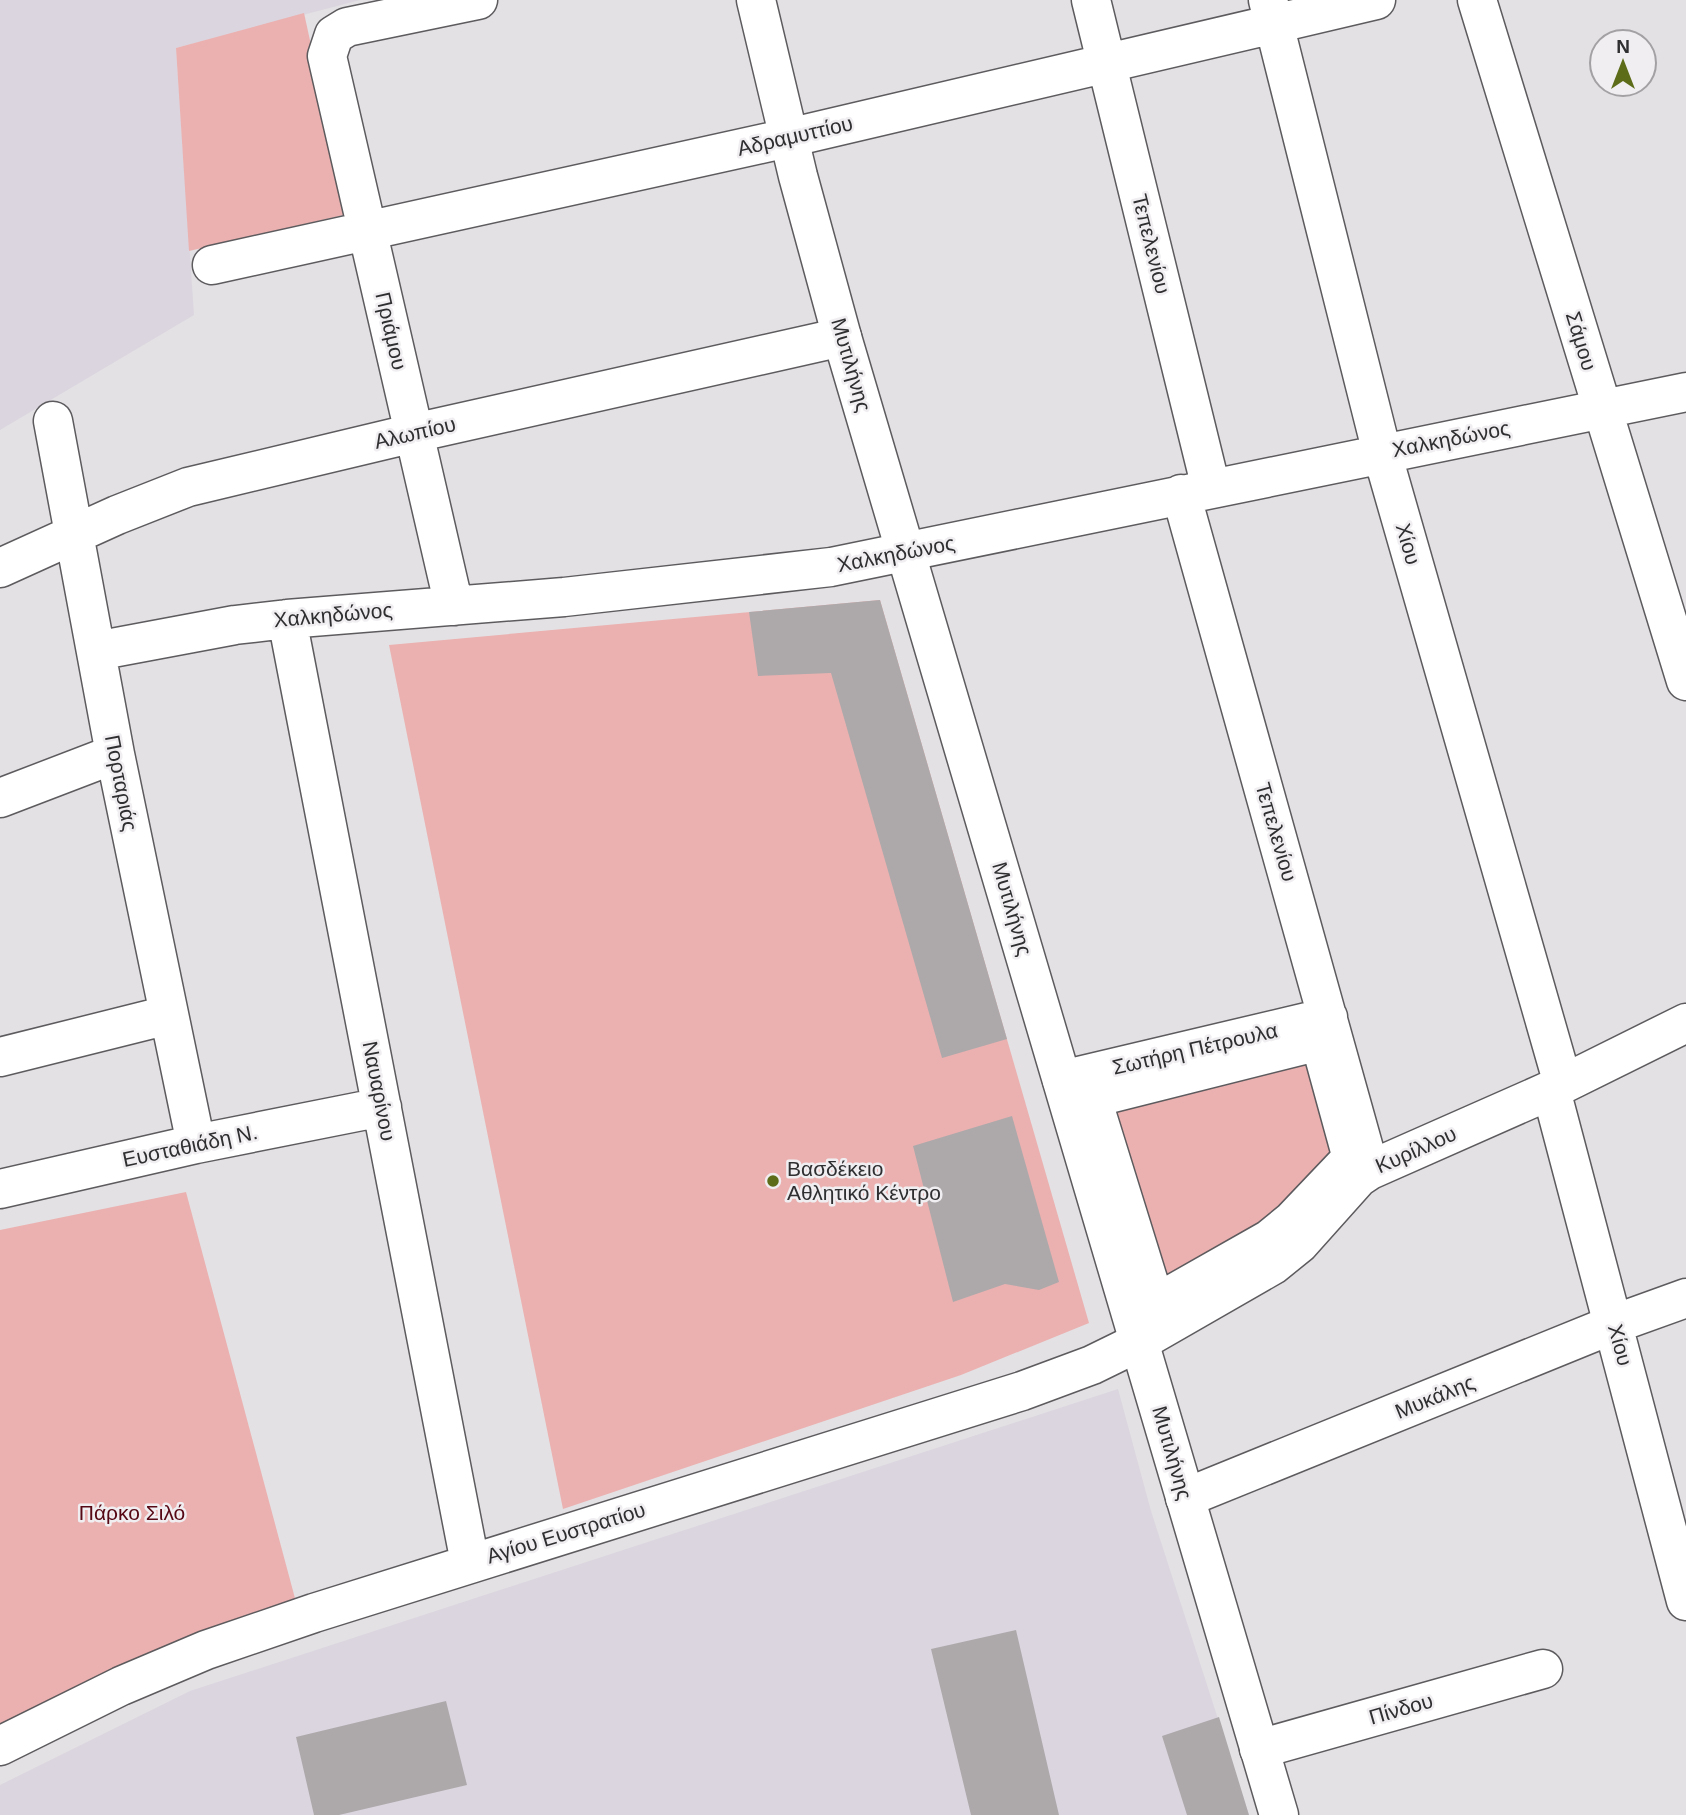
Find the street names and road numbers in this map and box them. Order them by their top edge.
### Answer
street label: Αδραμυττίου [735,111,855,160]
street label: Τεπελενίου [1128,192,1175,296]
street label: Πριάμου [371,290,412,372]
street label: Σάμου [1562,309,1601,373]
street label: Μυτιλήνης [827,315,876,414]
street label: Αλωπίου [372,412,458,453]
street label: Χαλκηδώνος [1390,416,1512,461]
street label: Χίου [1392,521,1425,567]
street label: Χαλκηδώνος [835,531,957,576]
street label: Χαλκηδώνος [273,598,393,631]
street label: Πορταριάς [101,733,142,833]
street label: Τεπελενίου [1251,780,1302,884]
street label: Μυτιλήνης [988,859,1037,958]
street label: Σωτήρη Πέτρουλα [1110,1018,1280,1079]
street label: Ναυαρίνου [359,1039,400,1143]
street label: Ευσταθιάδη Ν. [120,1120,259,1171]
street label: Κυρίλλου [1372,1122,1460,1178]
street label: Χίου [1604,1322,1637,1368]
street label: Μυκάλης [1392,1370,1478,1423]
street label: Μυτιλήνης [1148,1403,1197,1502]
street label: Αγίου Ευστρατίου [484,1497,648,1568]
street label: Πίνδου [1366,1688,1435,1729]

